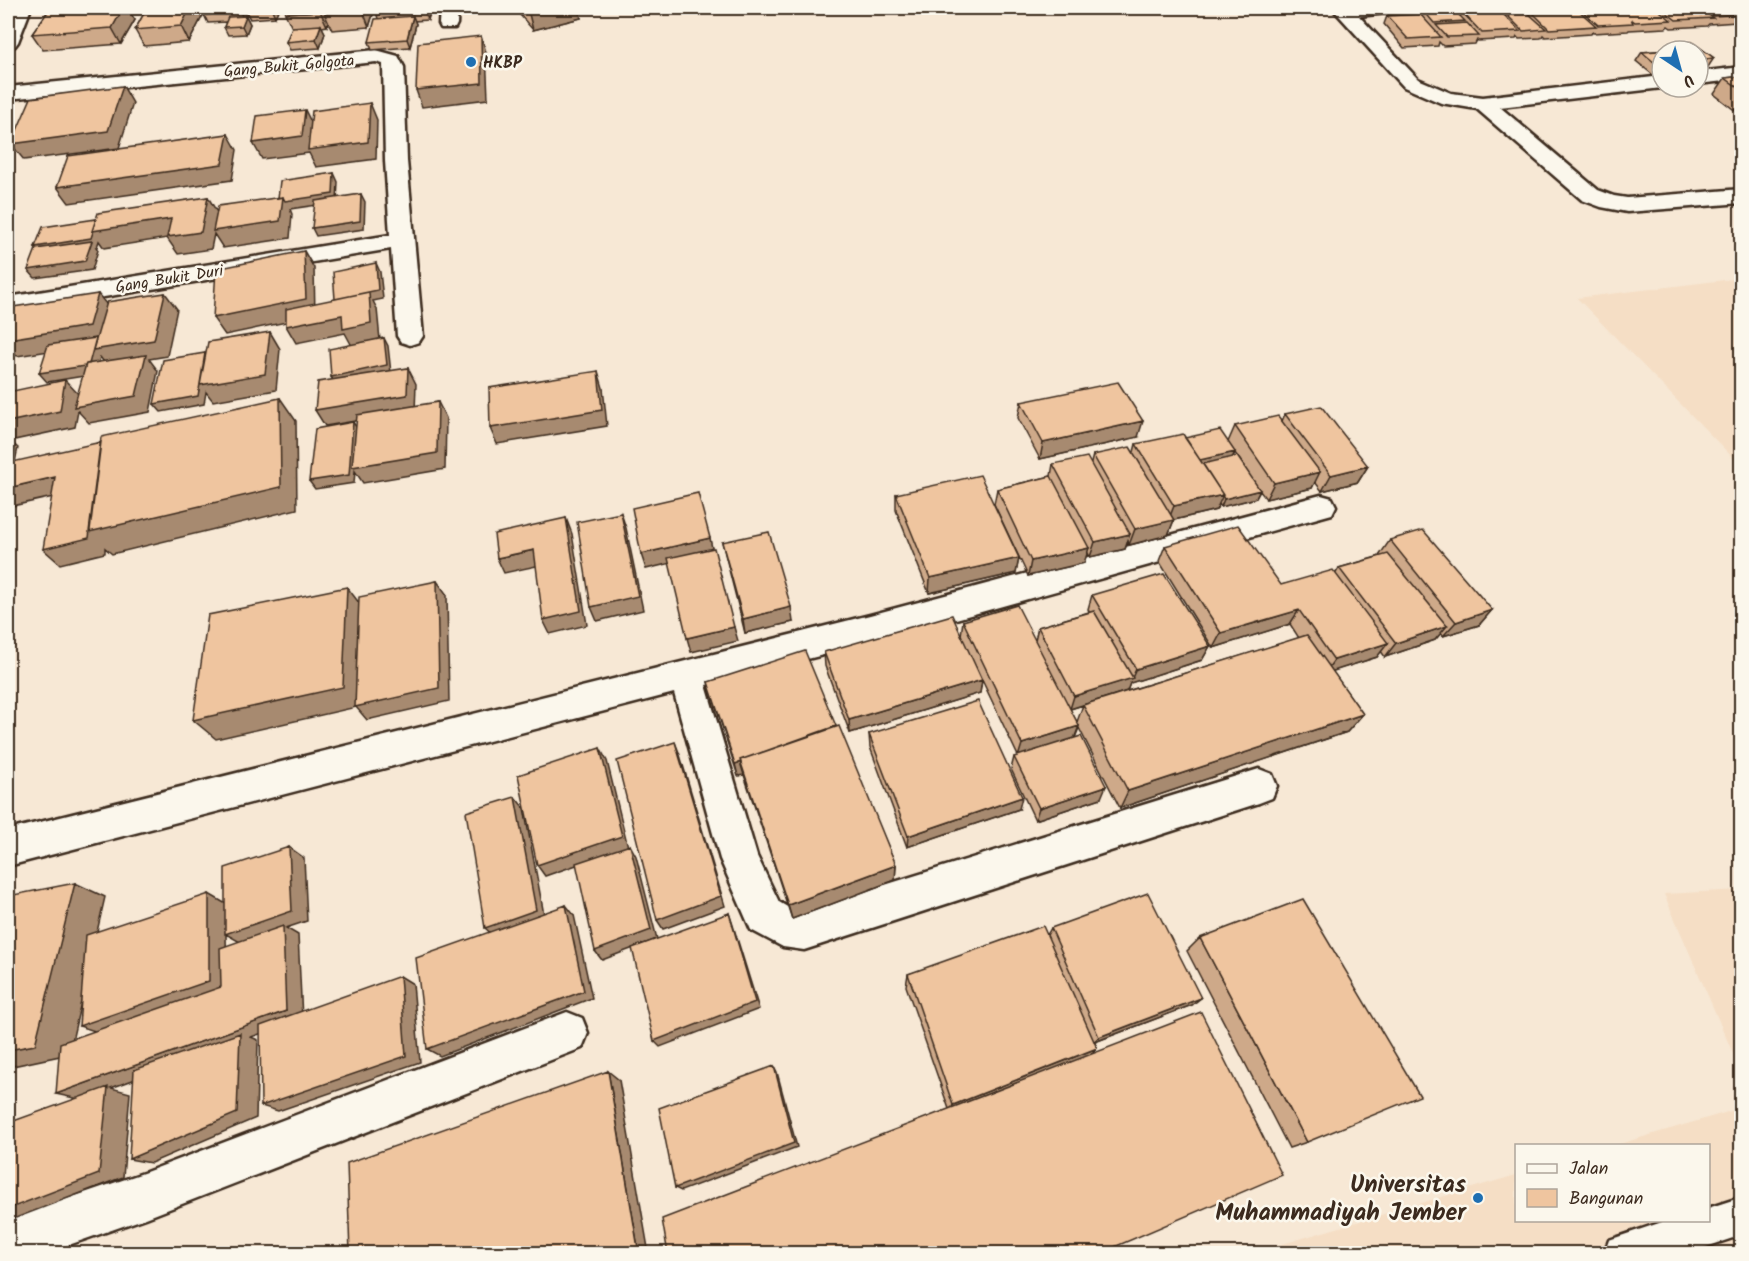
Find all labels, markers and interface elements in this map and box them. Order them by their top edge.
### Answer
north arrow [1650,39,1710,99]
street label: Gang Bukit Golgota [223,48,356,85]
place label: HKBP [483,51,523,76]
marker: HKBP [464,55,478,69]
text: U [1676,67,1699,93]
street label: Gang Bukit Duri [114,258,226,300]
legend [1515,1144,1710,1222]
text: Jalan [1569,1155,1608,1184]
place label: Universitas Muhammadiyah Jember [1215,1166,1467,1233]
text: Bangunan [1569,1185,1643,1214]
marker: Universitas Muhammadiyah Jember [1471,1191,1485,1205]

